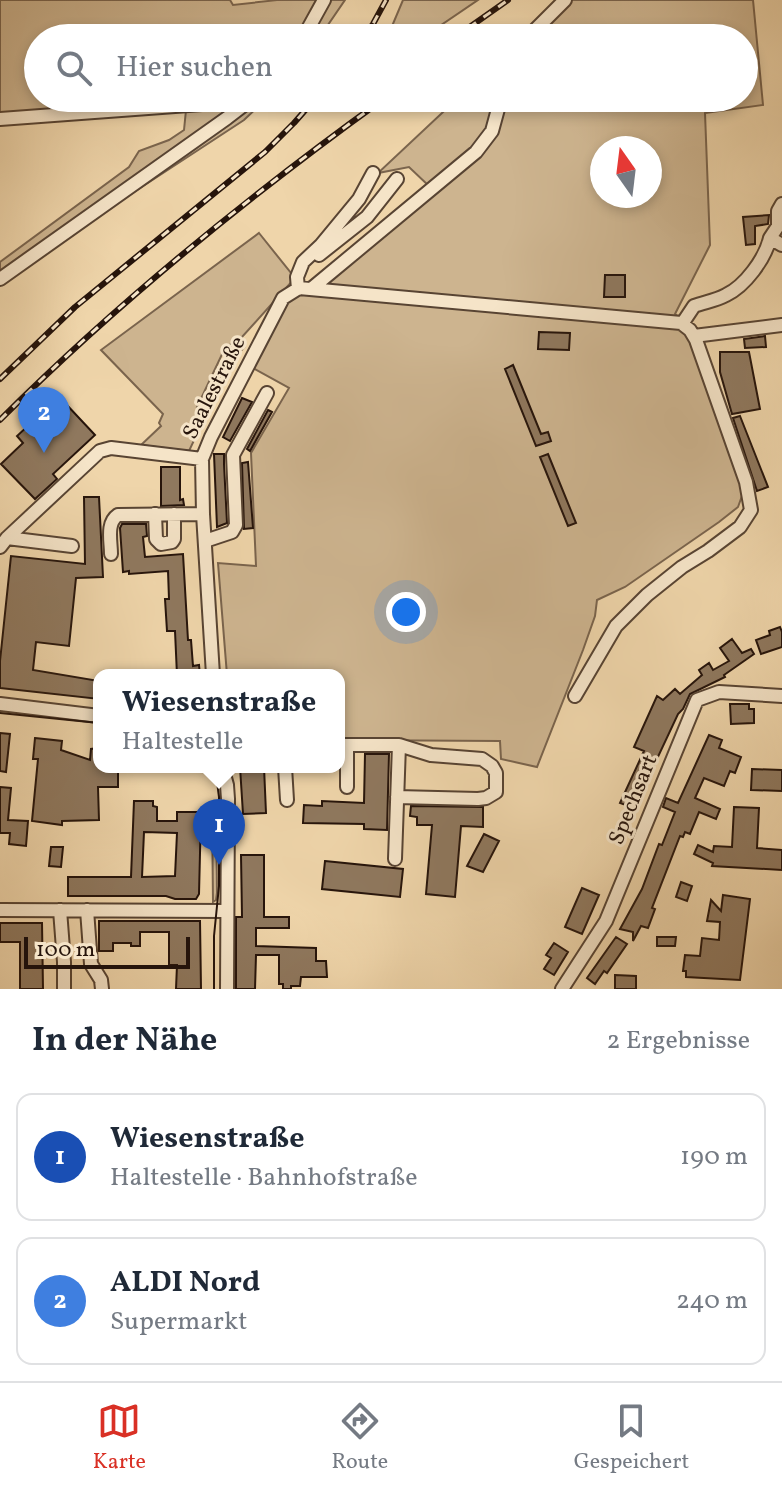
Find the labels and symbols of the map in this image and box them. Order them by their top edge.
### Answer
north arrow [590,136,662,208]
street label: Saalestraße [176,331,254,445]
pin: 2 [18,387,70,453]
your location [386,592,426,632]
street label: Spechsart [602,750,666,850]
pin: 1 [193,799,245,865]
scale bar [24,933,190,969]

